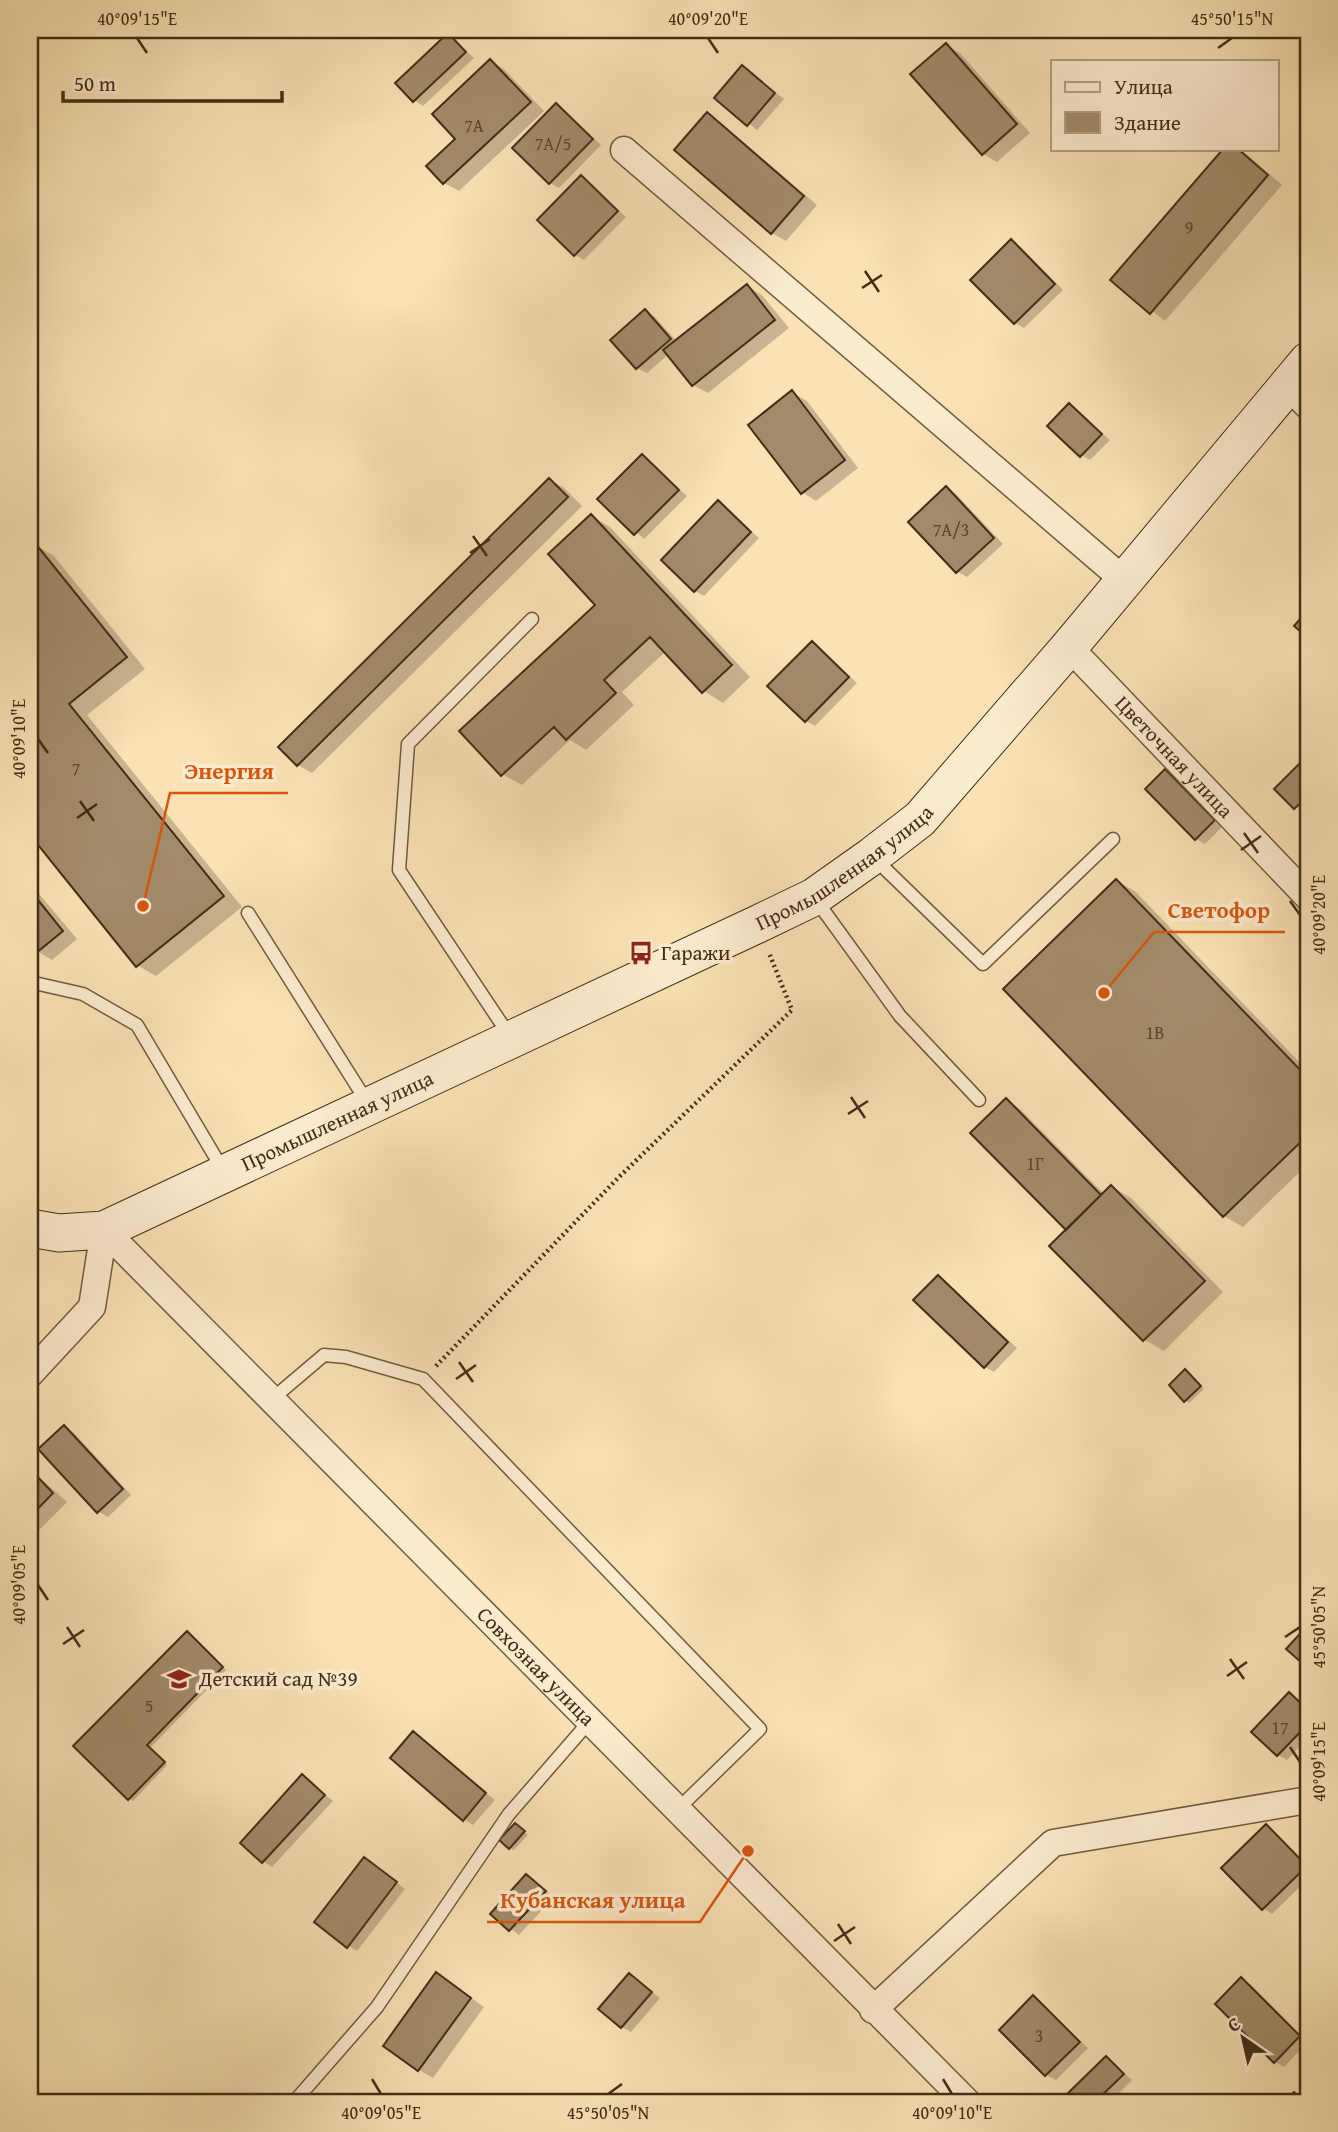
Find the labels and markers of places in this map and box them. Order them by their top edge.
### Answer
callout: Энергия [170,749,288,793]
callout: Светофор [1154,888,1285,932]
place label: Гаражи [661,937,730,968]
bus stop icon: Гаражи [627,939,655,967]
place label: Детский сад №39 [198,1663,358,1694]
school or university icon: Детский сад №39 [165,1665,193,1693]
callout: Кубанская улица [487,1878,700,1922]

